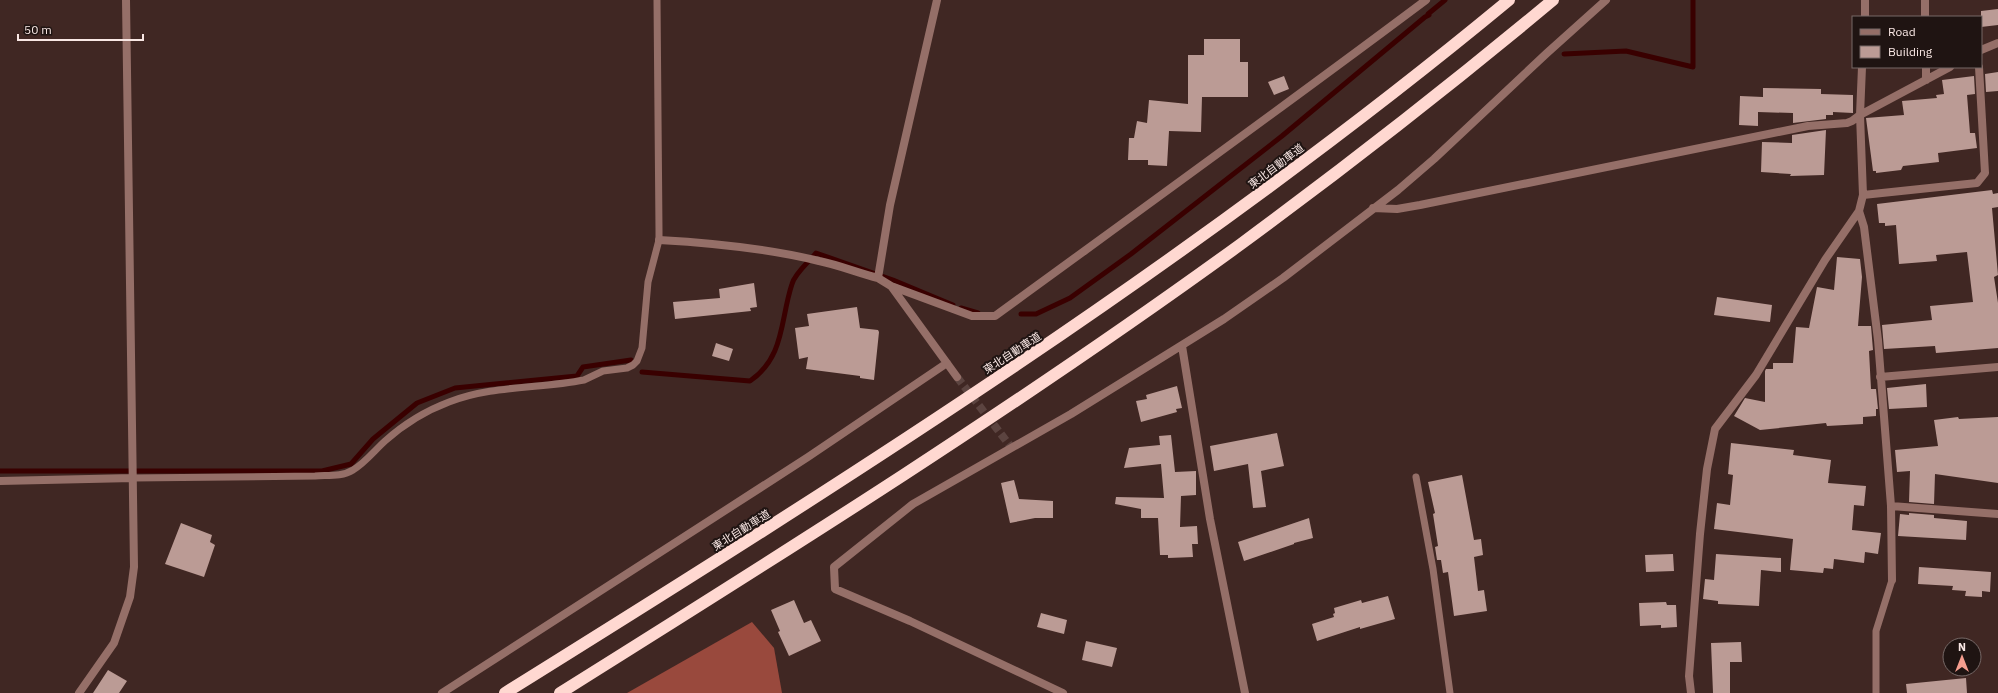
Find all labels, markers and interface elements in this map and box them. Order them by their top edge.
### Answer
scale bar [18,16,143,42]
legend [1852,16,1982,68]
text: 50 m [24,22,52,37]
text: Road [1888,24,1916,39]
text: Building [1888,44,1933,59]
street label: 東北自動車道 [1245,141,1307,191]
street label: 東北自動車道 [981,329,1043,377]
street label: 東北自動車道 [709,507,773,553]
north arrow [1942,637,1982,677]
text: N [1958,640,1966,654]

